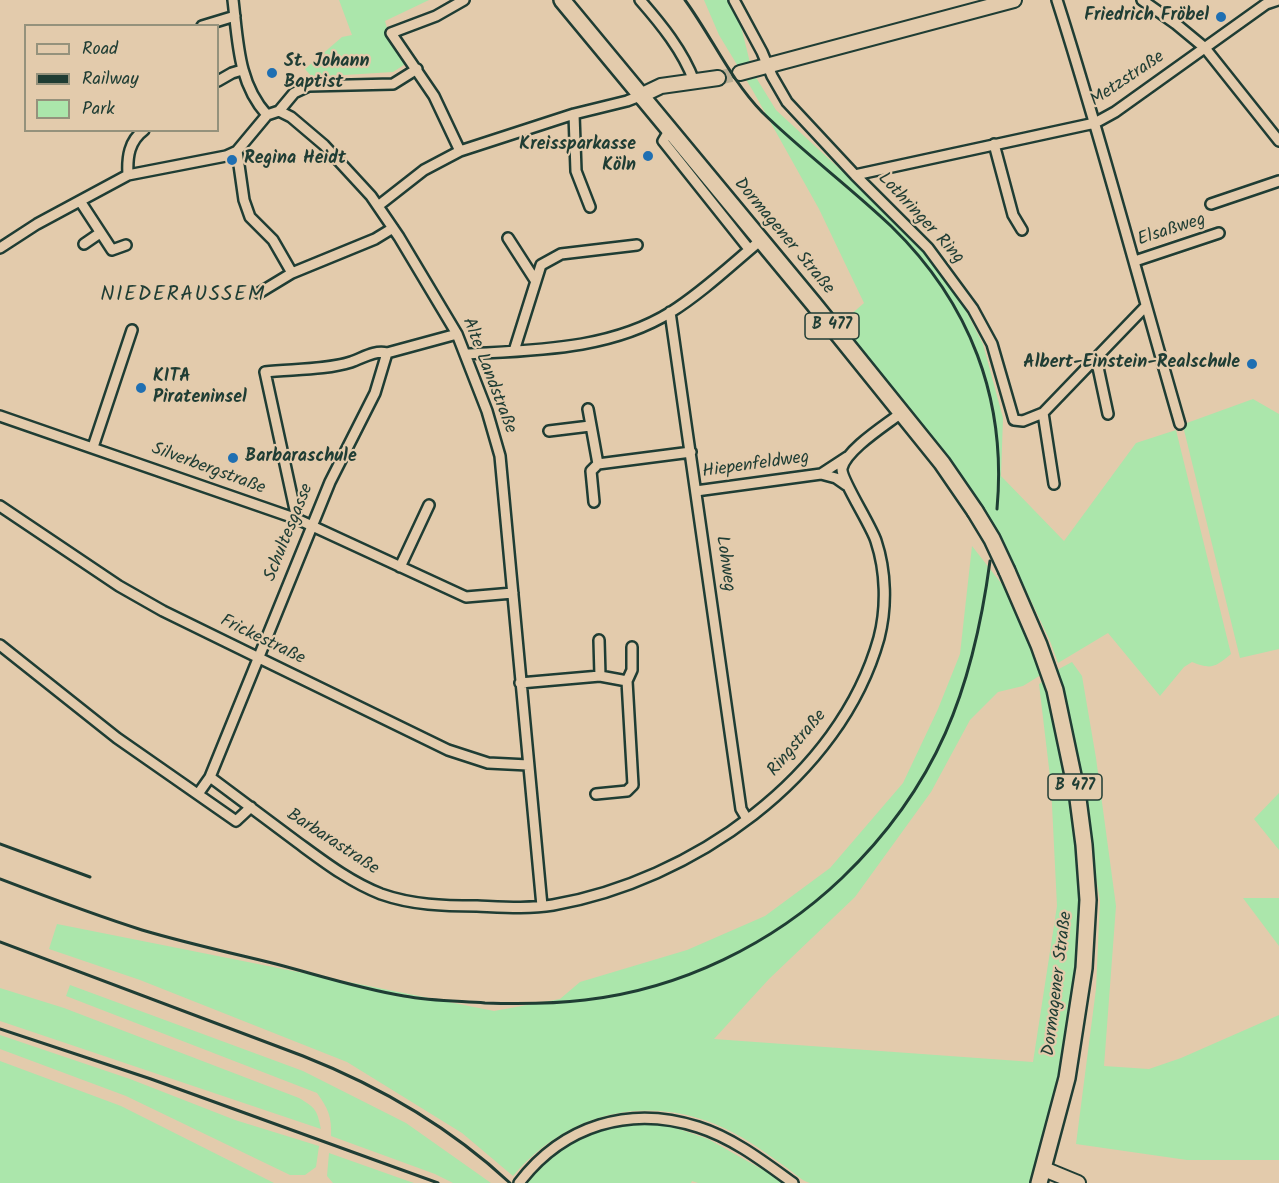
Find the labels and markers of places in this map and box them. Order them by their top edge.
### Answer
place label: Friedrich Fröbel [1084,6,1209,28]
marker: Friedrich Fröbel [1214,10,1228,24]
place label: St. Johann Baptist [284,52,369,94]
marker: St. Johann Baptist [265,66,279,80]
place label: Kreissparkasse Köln [519,135,636,178]
place label: Regina Heidt [244,149,346,171]
marker: Kreissparkasse Köln [641,149,655,163]
marker: Regina Heidt [225,153,239,167]
place label: Albert-Einstein-Realschule [1023,353,1240,375]
marker: Albert-Einstein-Realschule [1245,357,1259,371]
place label: KITA Pirateninsel [153,367,247,410]
marker: KITA Pirateninsel [134,381,148,395]
place label: Barbaraschule [245,447,357,469]
marker: Barbaraschule [226,451,240,465]

